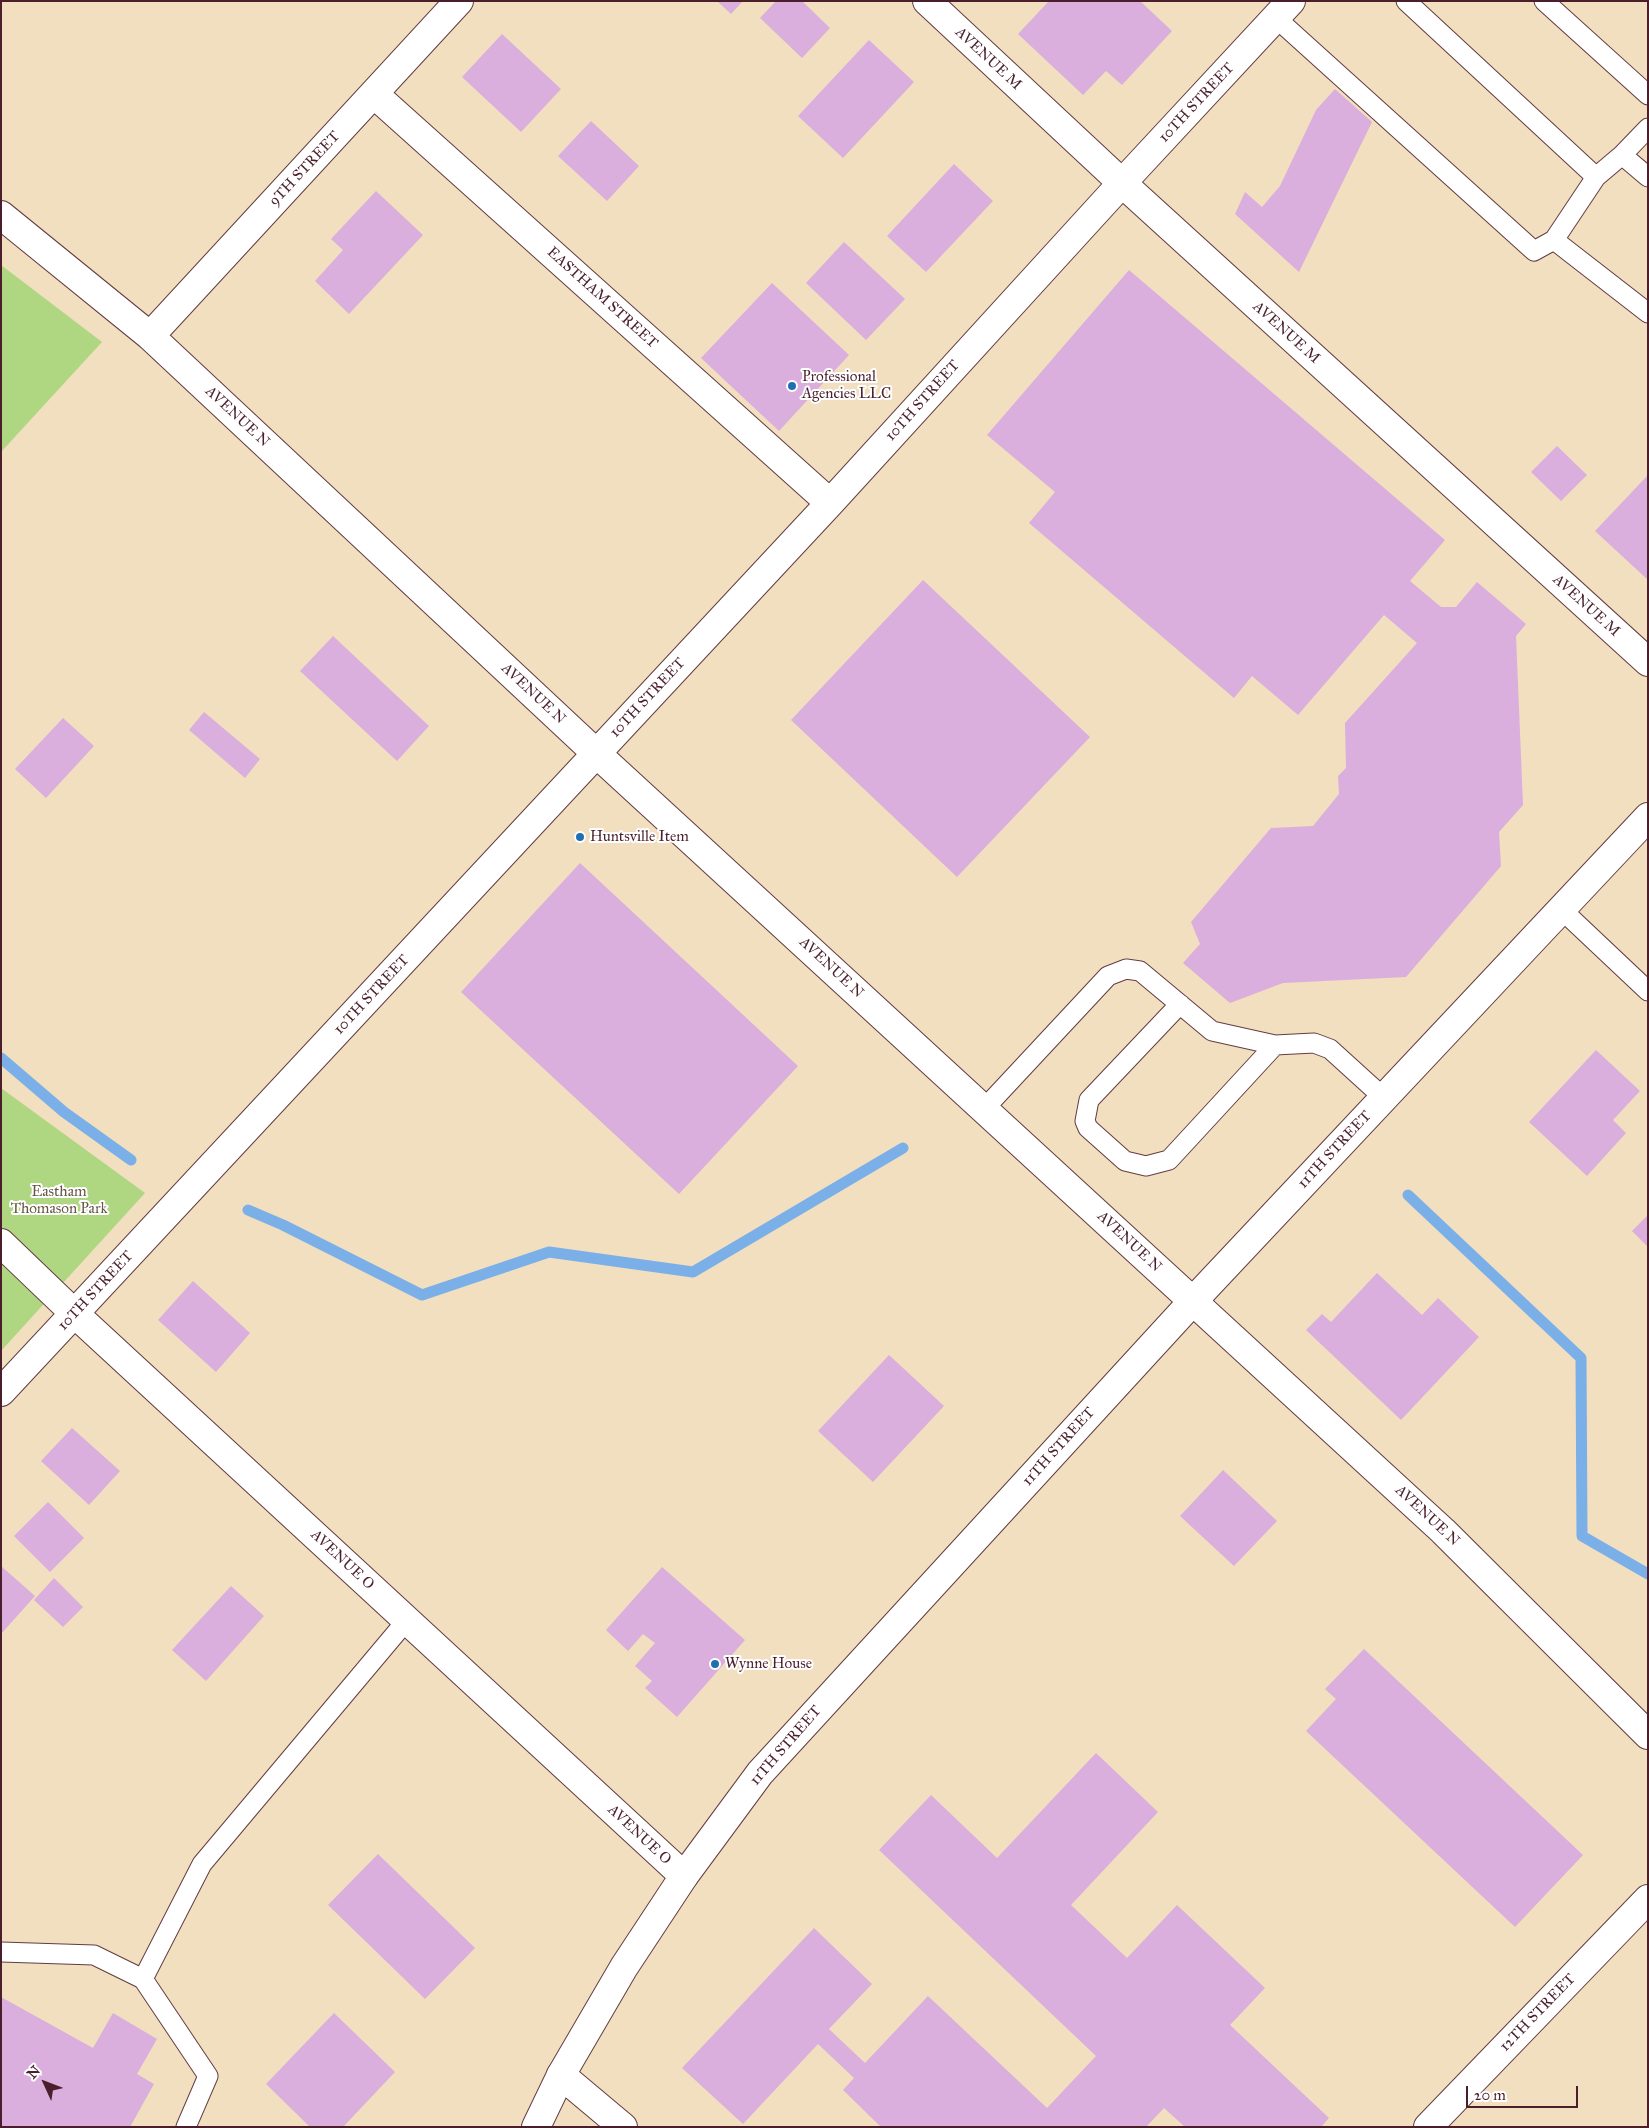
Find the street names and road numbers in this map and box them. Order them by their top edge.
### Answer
street label: AVENUE M [951,24,1025,94]
street label: 10TH STREET [1156,59,1238,147]
street label: 9TH STREET [266,128,344,210]
street label: EASTHAM STREET [543,244,661,352]
street label: AVENUE M [1249,298,1323,368]
street label: 10TH STREET [882,357,964,445]
street label: AVENUE N [201,383,273,451]
street label: AVENUE M [1549,571,1623,641]
street label: 10TH STREET [607,654,689,742]
street label: AVENUE N [497,660,569,728]
street label: AVENUE N [795,934,867,1002]
street label: 10TH STREET [331,951,413,1039]
street label: 11TH STREET [1294,1107,1376,1193]
street label: AVENUE N [1093,1208,1165,1276]
street label: 10TH STREET [55,1247,137,1335]
street label: 11TH STREET [1019,1404,1099,1490]
street label: AVENUE N [1391,1482,1463,1550]
street label: AVENUE O [307,1526,377,1594]
street label: 11TH STREET [747,1703,825,1789]
street label: AVENUE O [604,1801,674,1869]
street label: 12TH STREET [1496,1970,1580,2056]

